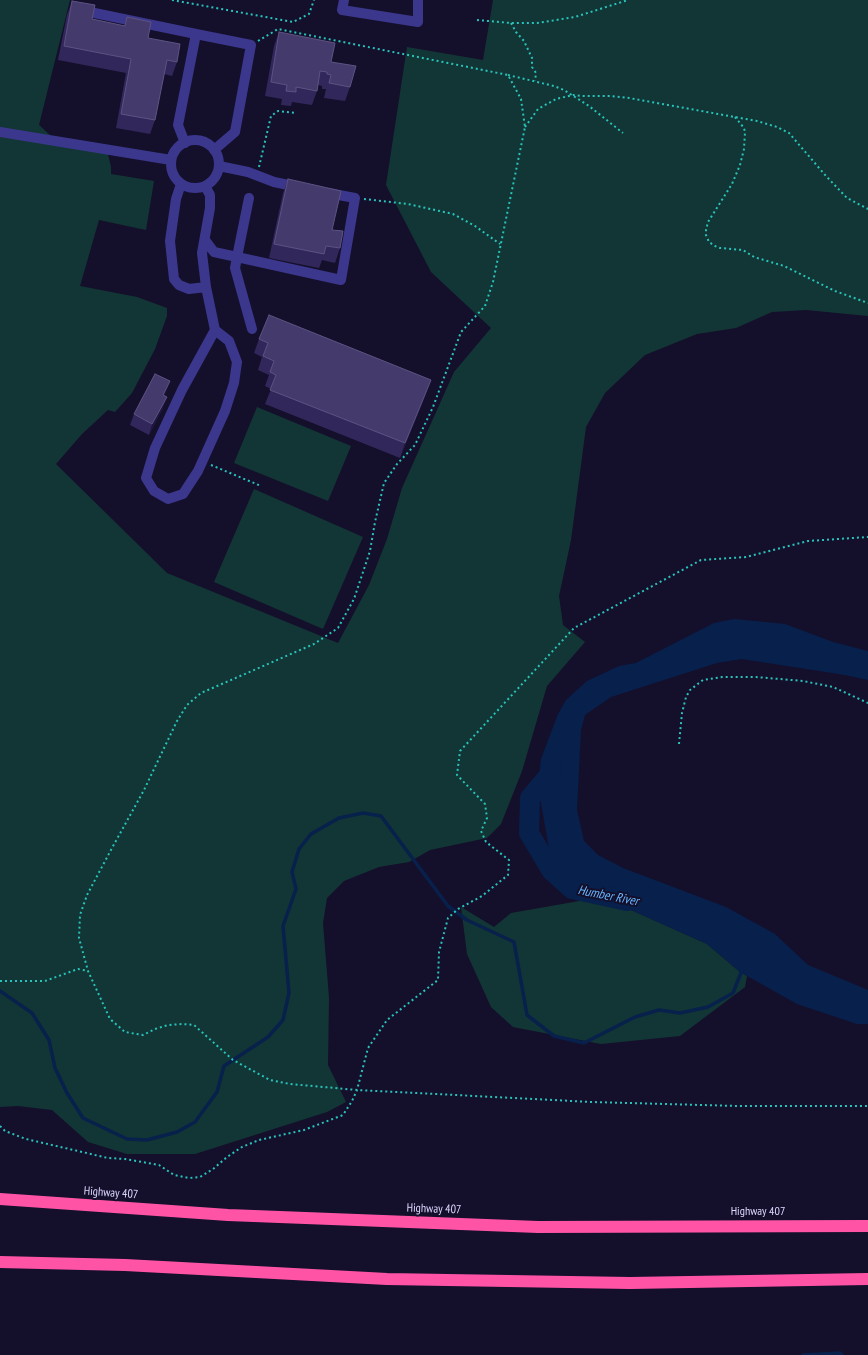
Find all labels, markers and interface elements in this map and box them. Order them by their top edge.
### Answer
water label: Humber River [576,882,640,910]
street label: Highway 407 [83,1184,139,1202]
street label: Highway 407 [406,1201,462,1217]
street label: Highway 407 [731,1205,785,1219]

